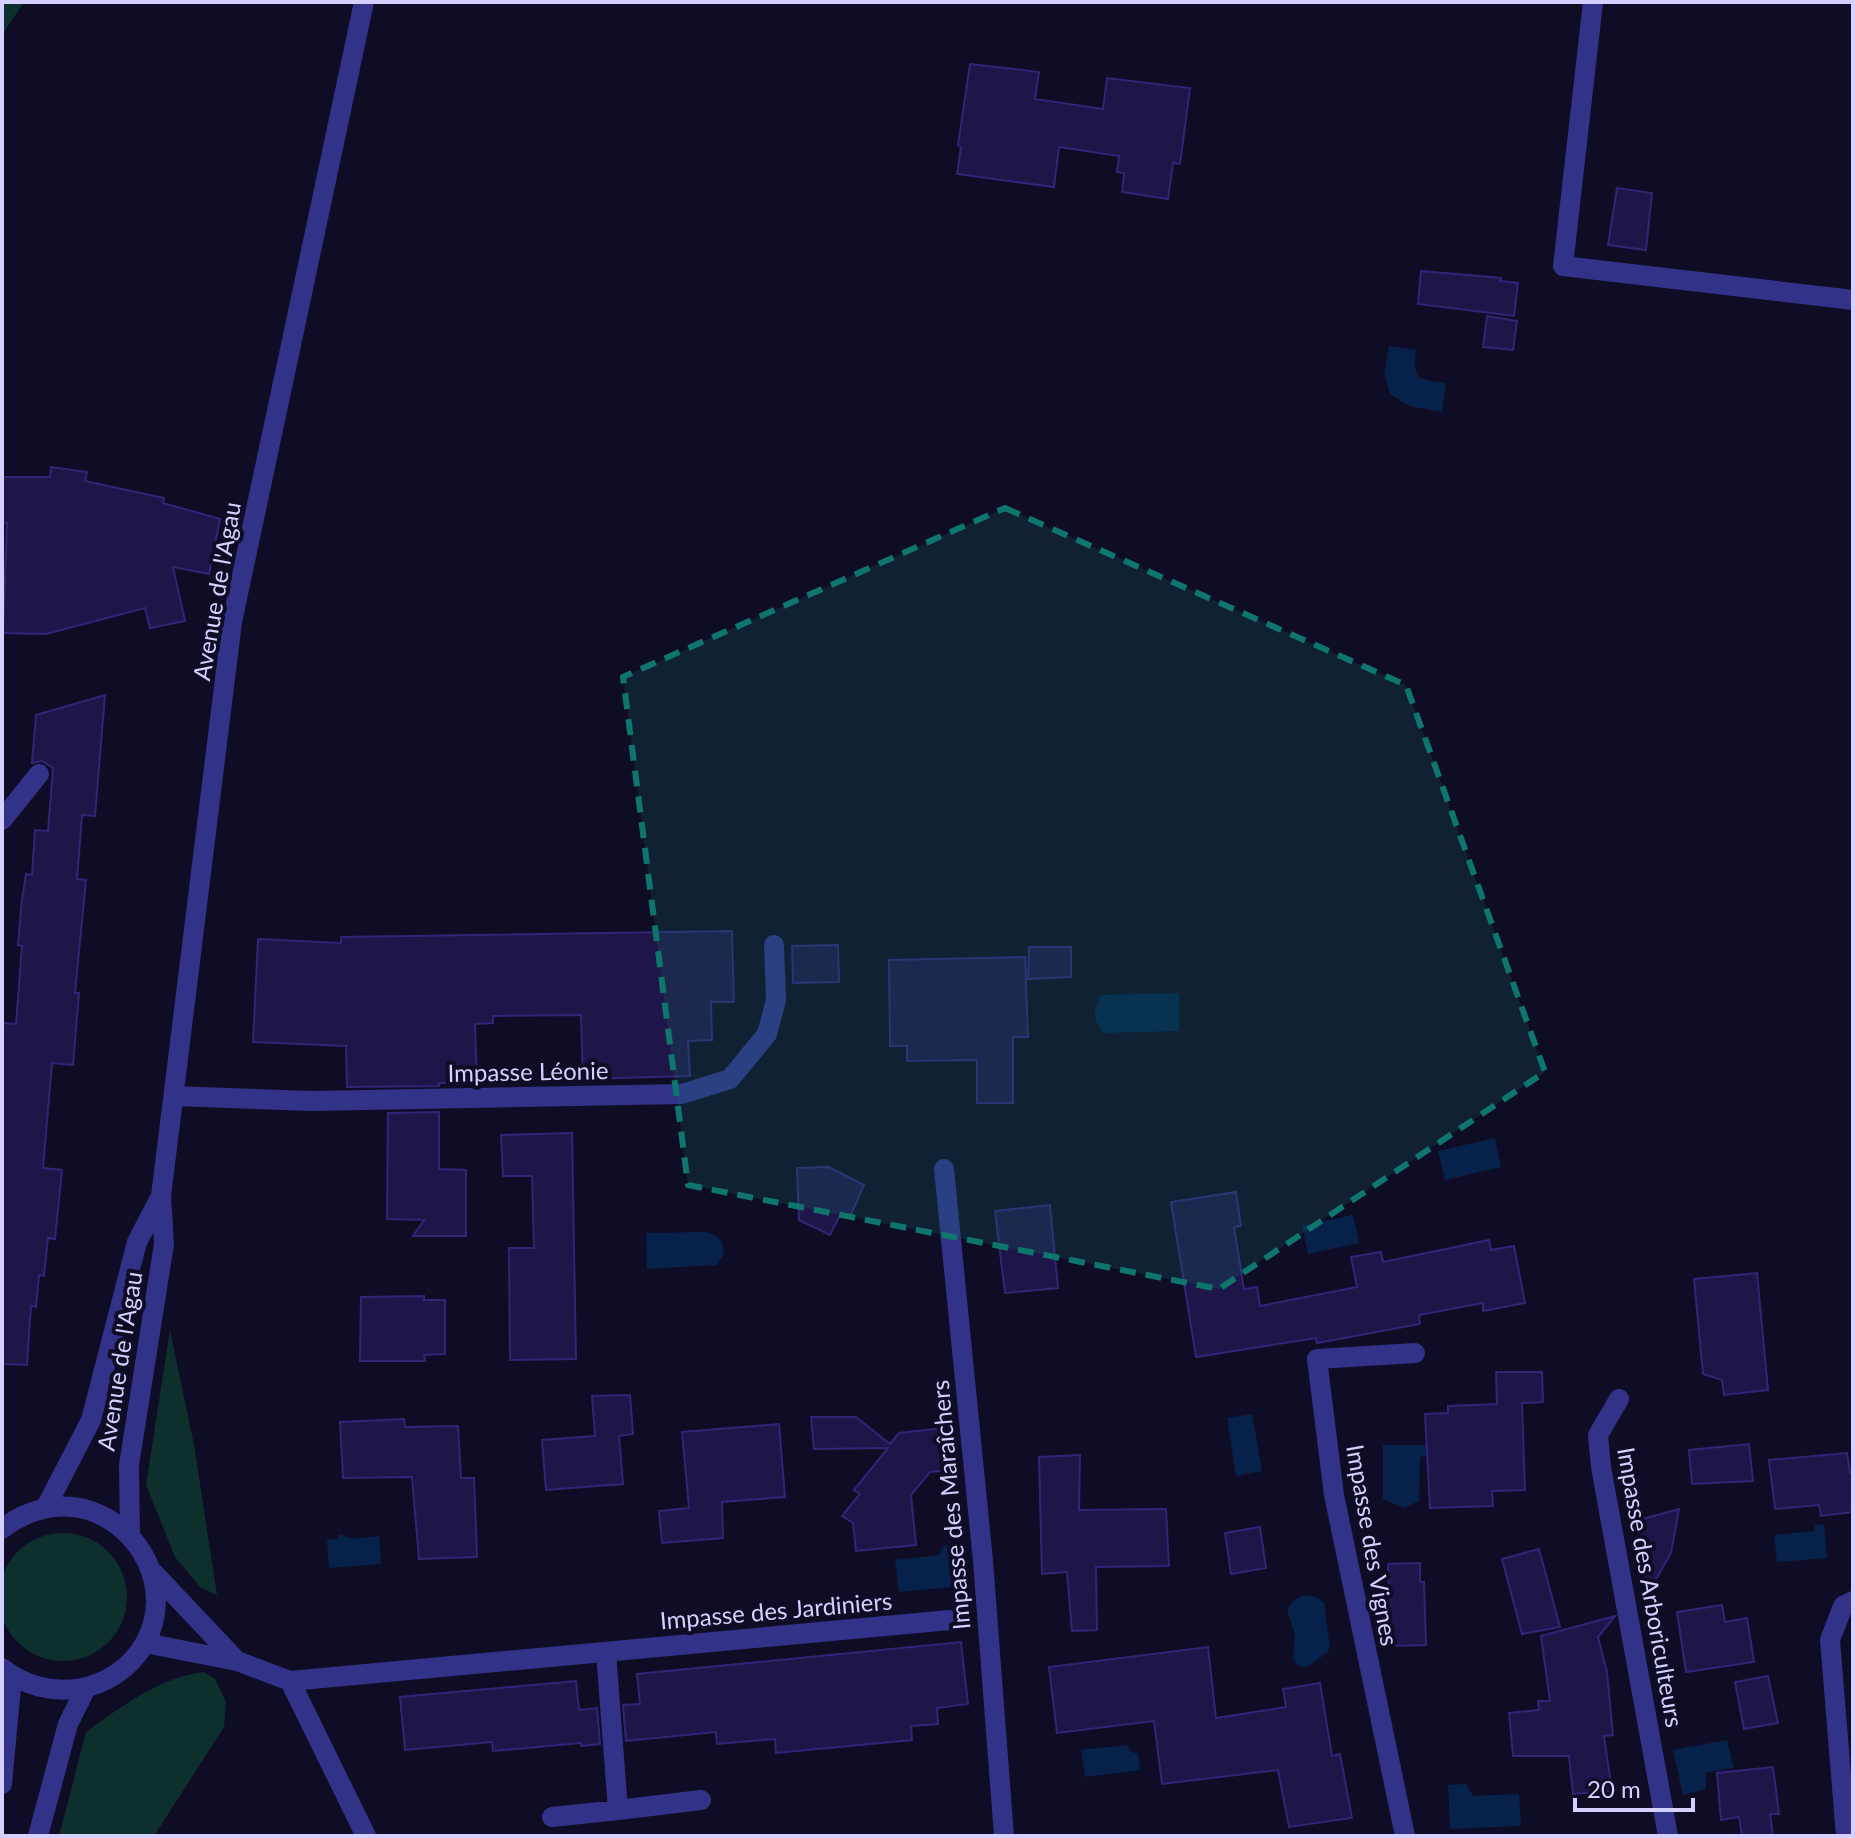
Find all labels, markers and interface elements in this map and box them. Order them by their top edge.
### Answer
street label: Avenue de l'Agau [186,499,246,683]
street label: Impasse Léonie [447,1055,609,1087]
street label: Avenue de l'Agau [91,1269,147,1453]
street label: Impasse des Maraîchers [925,1379,975,1631]
street label: Impasse des Vignes [1341,1442,1405,1648]
street label: Impasse des Arboriculteurs [1612,1445,1690,1729]
street label: Impasse des Jardiniers [659,1585,893,1635]
scale bar [1575,1762,1693,1812]
text: 20 m [1587,1774,1641,1803]

